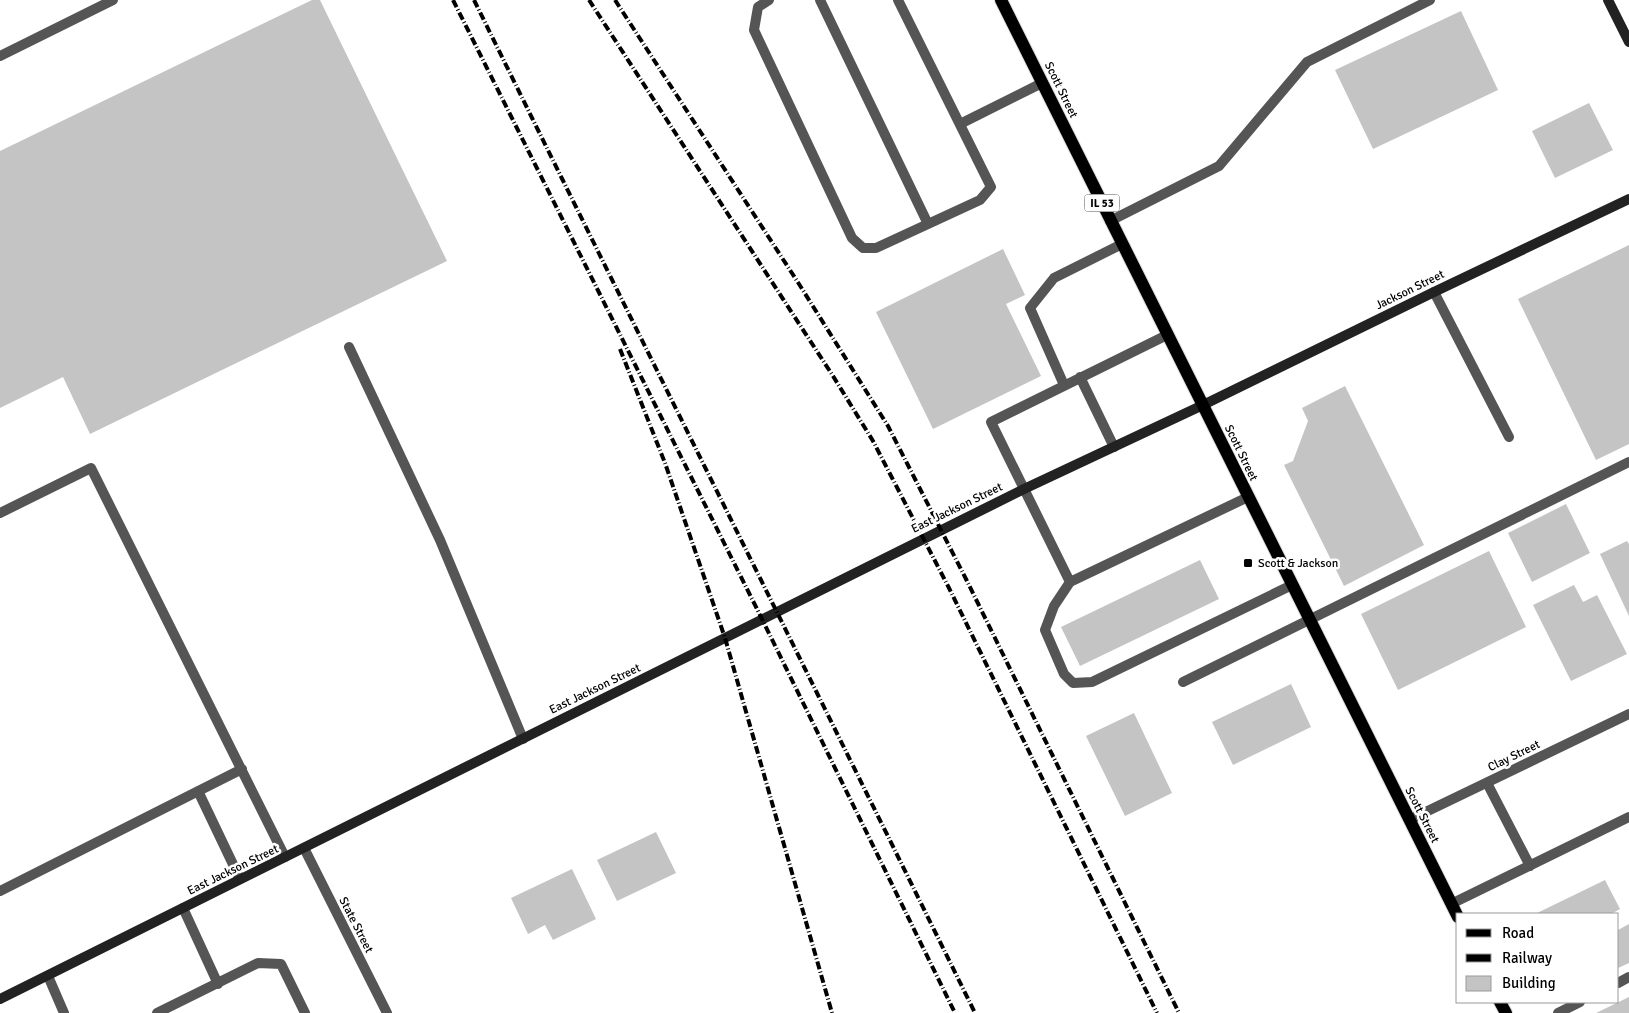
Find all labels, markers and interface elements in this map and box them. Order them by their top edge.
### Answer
street label: Scott Street [1041,59,1081,121]
road number: IL 53 [1084,194,1120,212]
street label: Jackson Street [1373,267,1447,313]
street label: Scott Street [1221,422,1261,484]
street label: East Jackson Street [909,479,1005,537]
place label: Scott & Jackson [1258,556,1338,571]
marker: Scott & Jackson [1242,557,1254,569]
street label: East Jackson Street [547,660,643,718]
street label: Clay Street [1485,737,1543,775]
street label: Scott Street [1402,785,1442,845]
street label: East Jackson Street [185,841,281,899]
street label: State Street [336,894,376,956]
legend [1456,913,1619,1003]
text: Road [1502,924,1534,942]
text: Railway [1502,949,1552,967]
text: Building [1502,974,1556,992]

